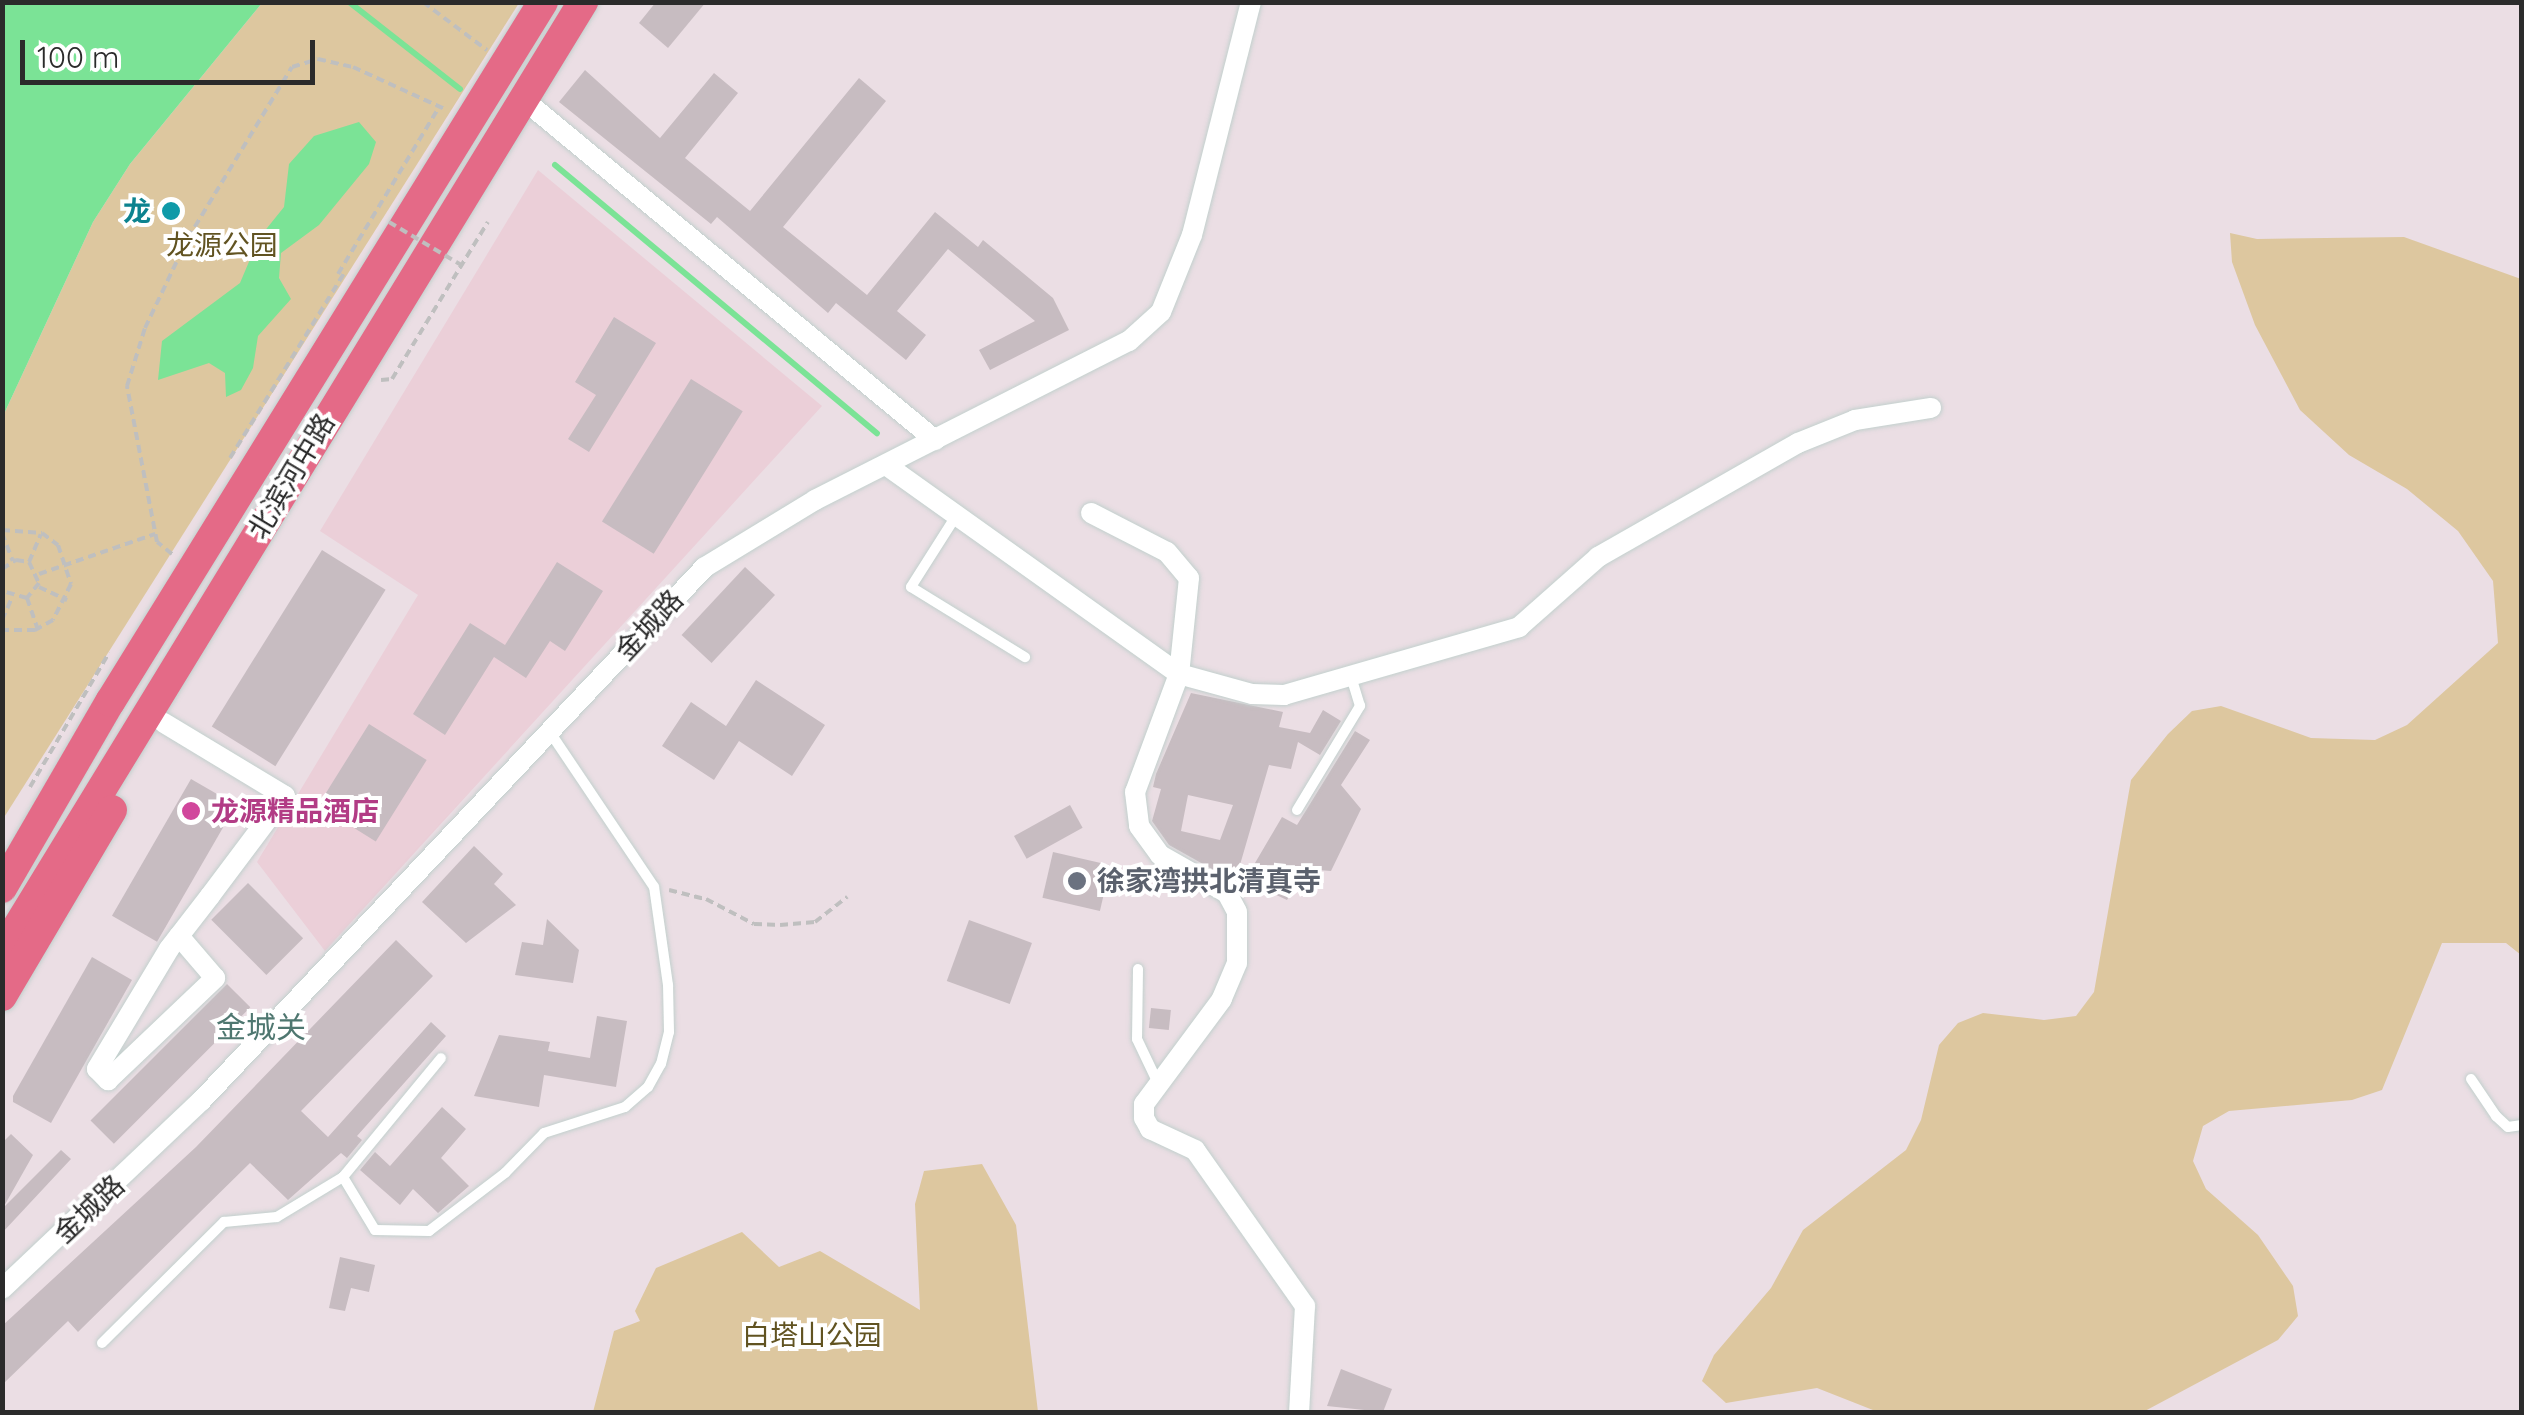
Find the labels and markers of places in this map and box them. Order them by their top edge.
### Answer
place label: 龙 [123,194,151,228]
marker: 龙 [160,200,182,222]
place label: 龙源精品酒店 [211,794,379,828]
marker: 龙源精品酒店 [180,800,202,822]
place label: 徐家湾拱北清真寺 [1097,864,1321,898]
marker: 徐家湾拱北清真寺 [1066,870,1088,892]

